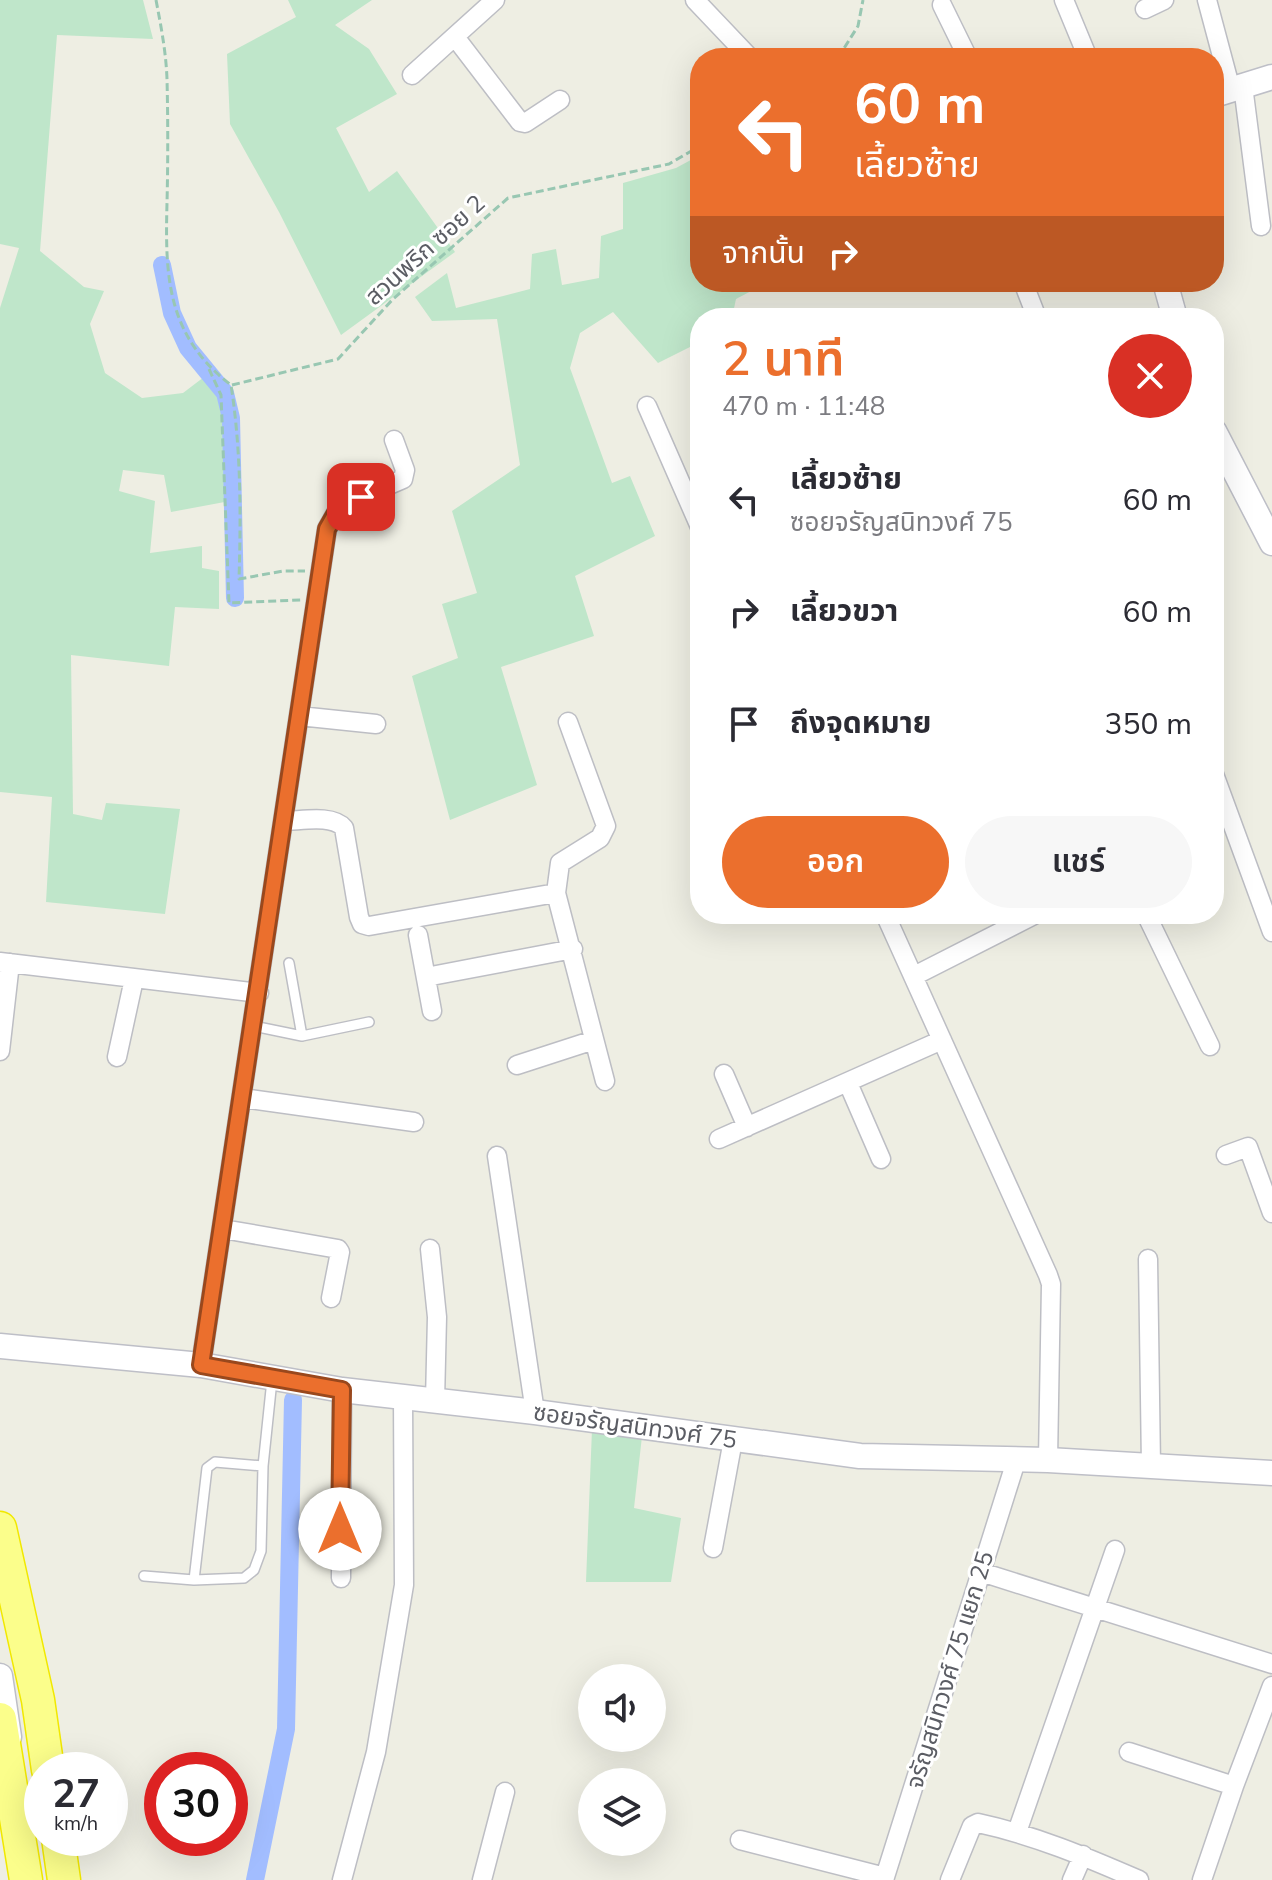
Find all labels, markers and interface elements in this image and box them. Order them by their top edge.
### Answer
text: 60 m [854,66,985,143]
icon: left [722,80,826,184]
text: เลี้ยวซ้าย [854,141,980,190]
street label: สวนพริก ซอย 2 [358,188,492,312]
icon: right [821,232,865,276]
text: จากนั้น [722,233,805,274]
text: 2 นาที [722,326,845,392]
button: close [1108,334,1192,418]
text: 470 m · 11:48 [722,389,885,424]
text: เลี้ยวซ้าย [790,459,902,500]
pin [327,463,395,531]
icon: arrive [339,475,383,519]
icon: left [722,478,766,522]
text: 60 m [1123,480,1192,521]
text: ซอยจรัญสนิทวงศ์ 75 [790,505,1013,540]
icon: right [722,590,766,634]
text: เลี้ยวขวา [790,591,898,632]
text: 60 m [1123,592,1192,633]
icon: arrive [722,702,766,746]
text: ถึงจุดหมาย [790,703,931,744]
text: 350 m [1105,704,1192,745]
button: ออก [722,816,949,908]
button: แชร์ [965,816,1192,908]
street label: ซอยจรัญสนิทวงศ์ 75 [531,1396,739,1456]
position arrow [298,1487,382,1571]
street label: จรัญสนิทวงศ์ 75 แยก 25 [899,1547,1001,1793]
map controls [578,1664,666,1856]
button: sound [578,1664,666,1752]
speed limit sign: 30 [144,1752,248,1856]
text: 27 [52,1767,100,1821]
button: layers [578,1768,666,1856]
text: km/h [54,1810,98,1837]

